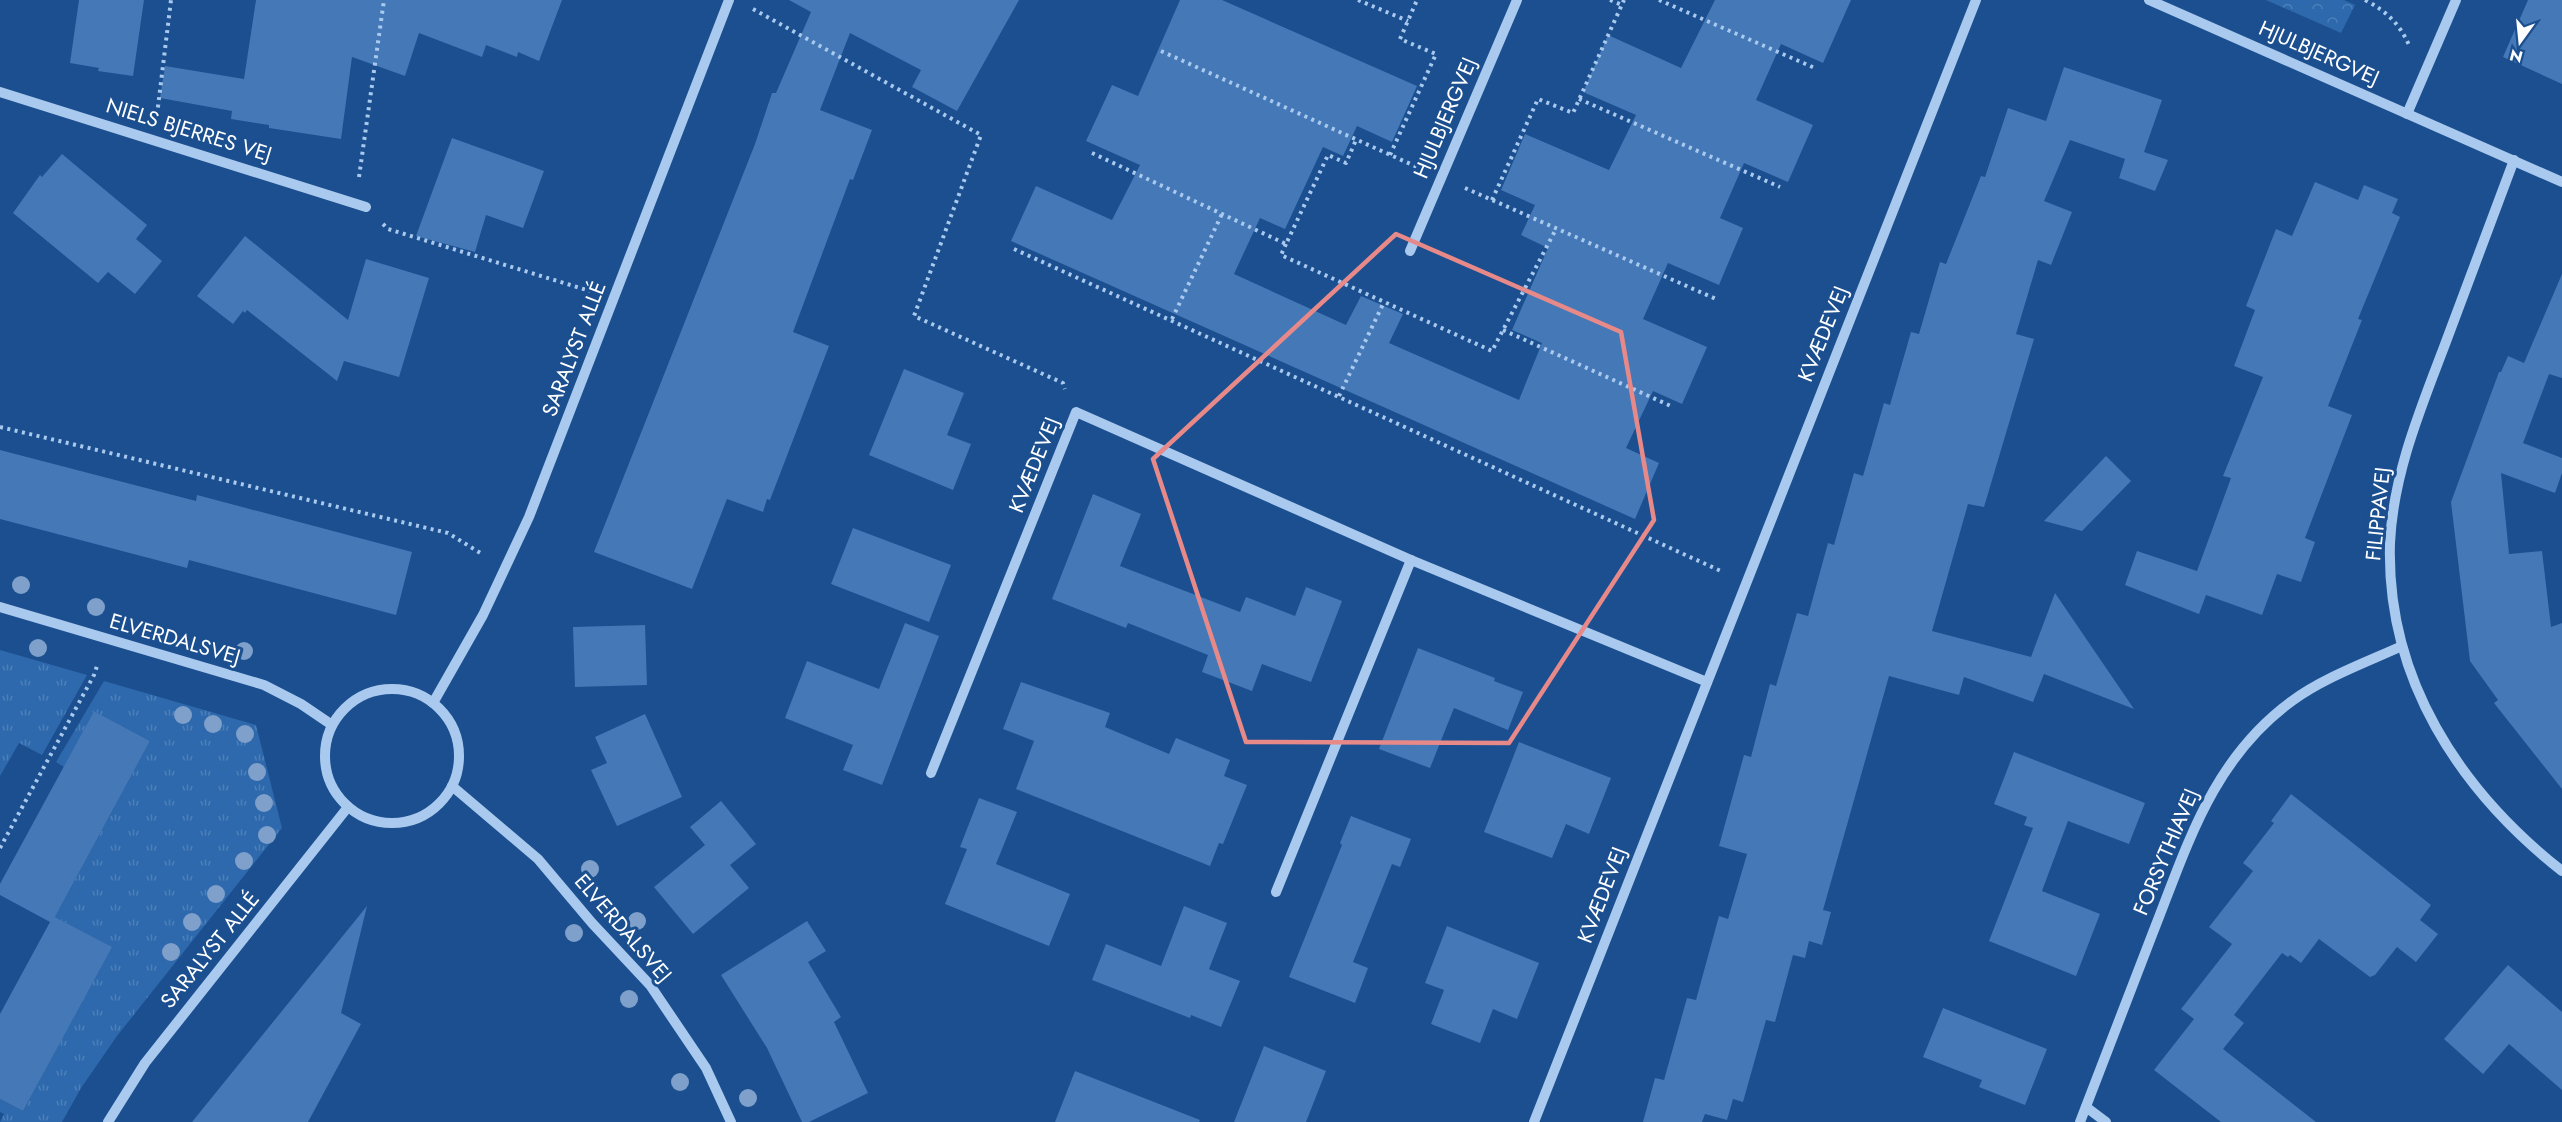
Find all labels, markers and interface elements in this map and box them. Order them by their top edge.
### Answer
north arrow [2490,12,2550,72]
street label: HJULBJERGVEJ [2254,13,2384,93]
text: N [2507,43,2525,69]
street label: HJULBJERGVEJ [1406,53,1484,183]
street label: NIELS BJERRES VEJ [102,91,276,169]
street label: SARALYST ALLÉ [534,277,614,421]
street label: KVÆDEVEJ [1790,282,1856,386]
street label: KVÆDEVEJ [1001,413,1067,517]
street label: FILIPPAVEJ [2358,466,2398,562]
street label: ELVERDALSVEJ [106,606,244,672]
street label: FORSYTHIAVEJ [2126,784,2206,920]
street label: KVÆDEVEJ [1570,843,1634,947]
street label: ELVERDALSVEJ [567,867,679,989]
street label: SARALYST ALLÉ [153,885,267,1015]

